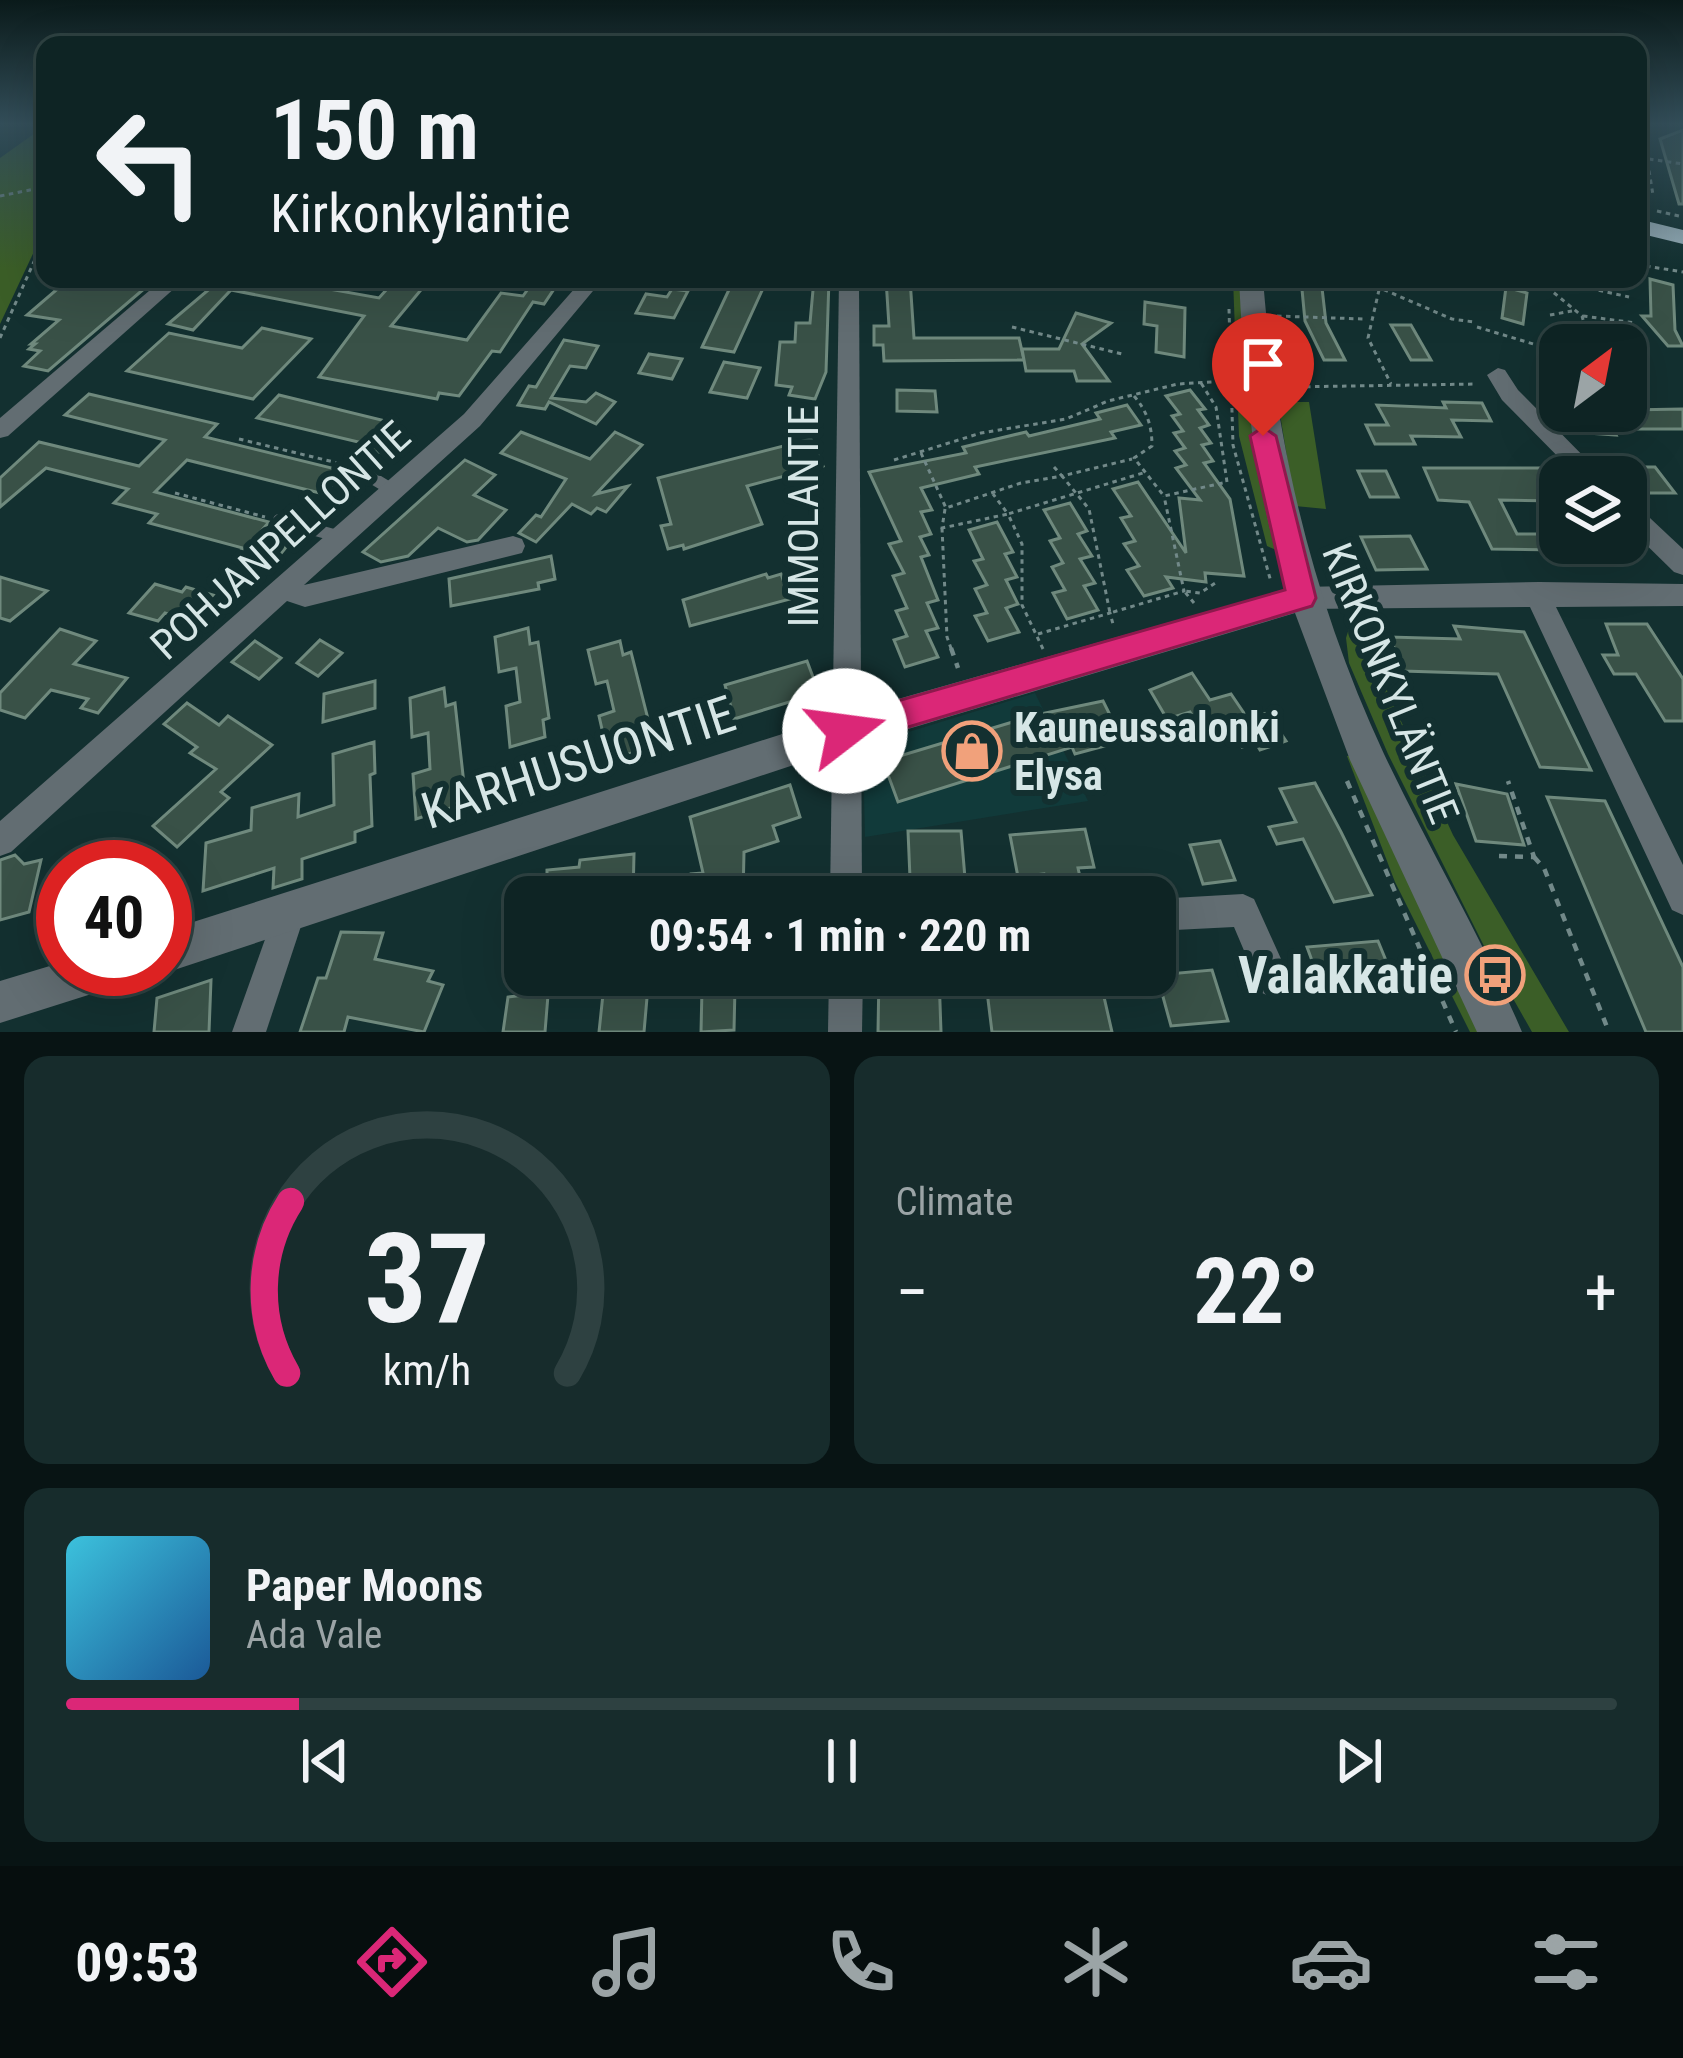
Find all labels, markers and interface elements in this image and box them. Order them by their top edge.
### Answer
text: 150 m [270,81,479,180]
icon: left [72,84,228,240]
text: Kirkonkyläntie [270,182,571,245]
pin [1212,313,1314,436]
north arrow [1539,324,1647,432]
map controls [1539,324,1647,564]
icon: arrive [1230,331,1296,397]
street label: IMMOLANTIE [779,405,828,627]
street label: POHJANPELLONTIE [141,411,420,669]
button: layers [1539,456,1647,564]
street label: KIRKONKYLÄNTIE [1312,536,1469,830]
position arrow [782,668,908,794]
street label: KARHUSUONTIE [414,684,742,841]
place label: Kauneussalonki Elysa [1014,703,1280,800]
shop icon: Kauneussalonki Elysa [941,720,1003,782]
speed limit sign: 40 [36,840,192,996]
text: 09:54 · 1 min · 220 m [649,909,1031,962]
bus stop icon: Valakkatie [1464,944,1526,1006]
place label: Valakkatie [1238,946,1453,1005]
text: Climate [896,1179,1013,1225]
text: 37 [364,1206,490,1352]
text: 22° [1193,1240,1319,1345]
text: − [896,1254,929,1331]
text: + [1584,1254,1617,1331]
text: km/h [383,1345,471,1395]
text: Paper Moons [246,1559,483,1612]
text: Ada Vale [246,1612,382,1658]
icon: previous [292,1728,358,1794]
icon: pause [809,1728,875,1794]
icon: next [1326,1728,1392,1794]
icon: directions [350,1920,434,2004]
icon: music [585,1920,669,2004]
icon: phone [819,1920,903,2004]
icon: climate [1054,1920,1138,2004]
icon: car [1289,1920,1373,2004]
icon: filters [1524,1920,1608,2004]
text: 09:53 [75,1931,199,1994]

